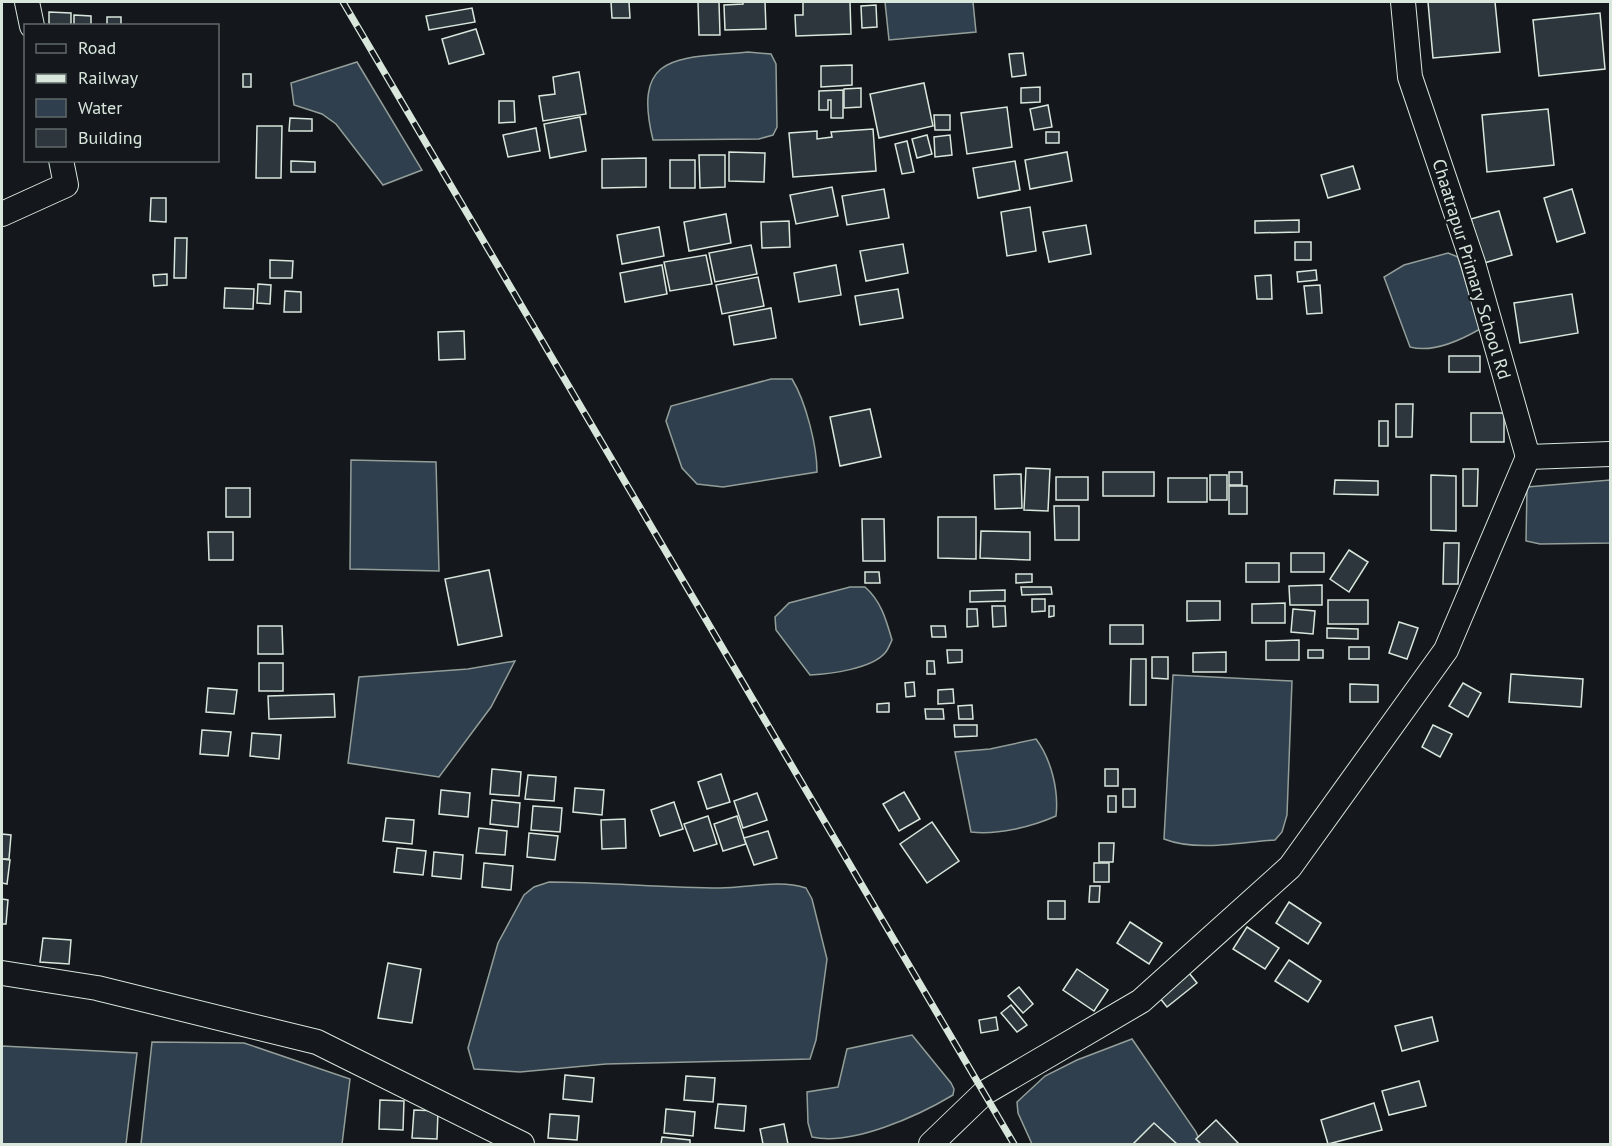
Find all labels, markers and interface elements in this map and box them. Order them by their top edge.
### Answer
legend [24,24,219,162]
text: Road [78,36,116,59]
text: Railway [78,66,139,89]
text: Water [78,96,122,119]
text: Building [78,126,142,149]
street label: Chaatrapur Primary School Rd [1427,156,1517,382]

